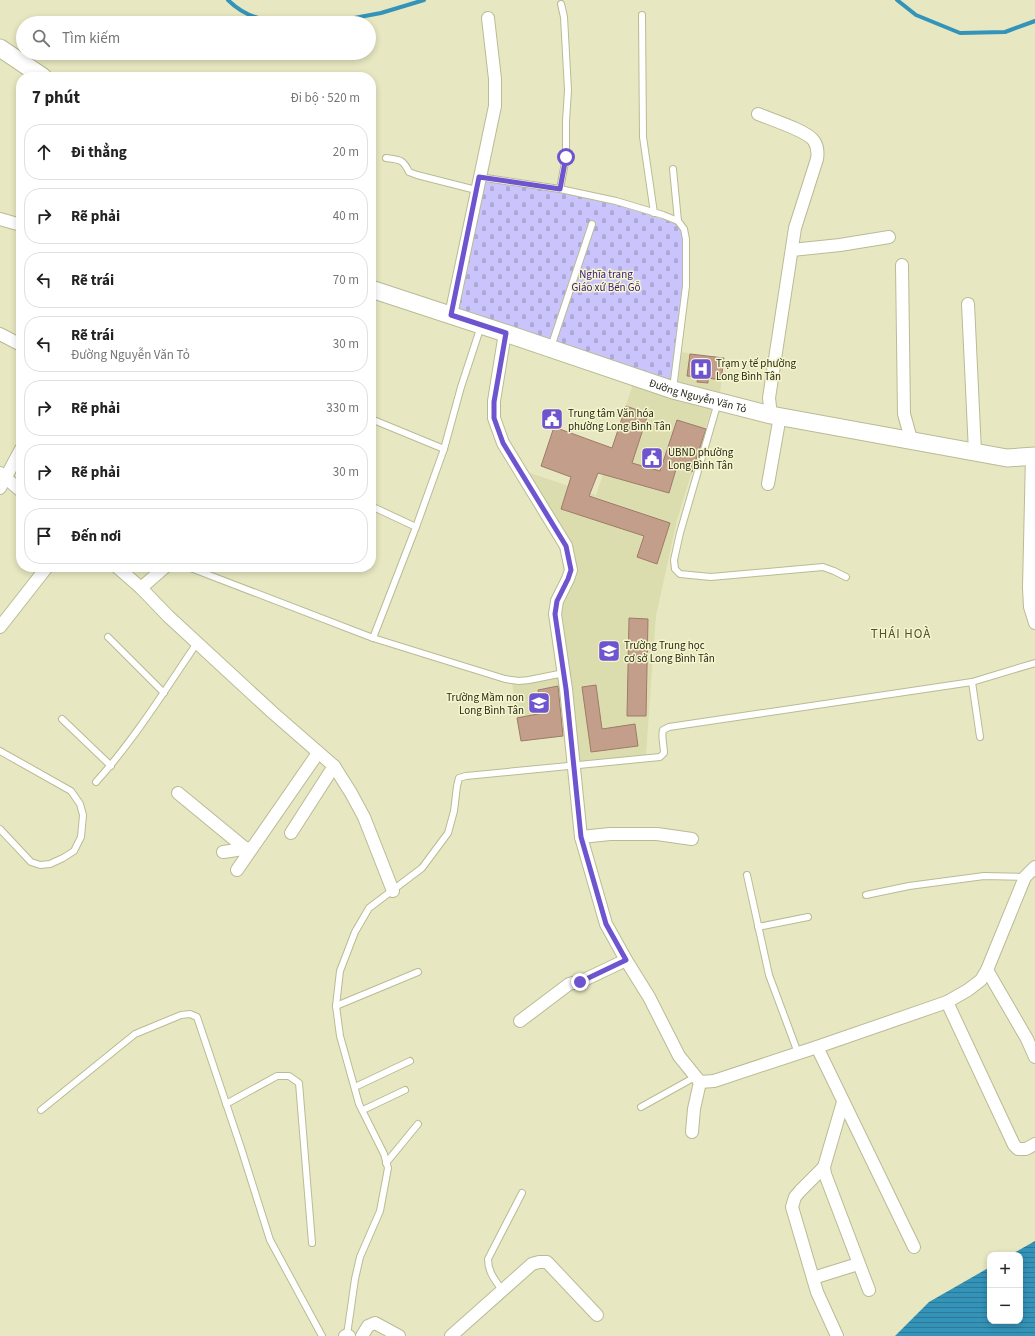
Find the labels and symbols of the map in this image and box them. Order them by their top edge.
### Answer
route start [557,148,575,166]
park label: Nghĩa trang Giáo xứ Bến Gỗ [571,267,641,295]
hospital icon: Trạm y tế phường Long Bình Tân [688,356,714,382]
place label: Trạm y tế phường Long Bình Tân [716,356,796,384]
street label: Đường Nguyễn Văn Tỏ [647,375,748,417]
public building icon: Trung tâm Văn hóa phường Long Bình Tân [539,406,565,432]
place label: Trung tâm Văn hóa phường Long Bình Tân [568,406,671,434]
public building icon: UBND phường Long Bình Tân [639,445,665,471]
place label: UBND phường Long Bình Tân [668,445,734,473]
district label: THÁI HOÀ [871,625,931,643]
school or university icon: Trường Trung học cơ sở Long Bình Tân [596,638,622,664]
place label: Trường Trung học cơ sở Long Bình Tân [624,638,715,666]
place label: Trường Mầm non Long Bình Tân [446,690,524,718]
school or university icon: Trường Mầm non Long Bình Tân [526,690,552,716]
route end [571,973,589,991]

